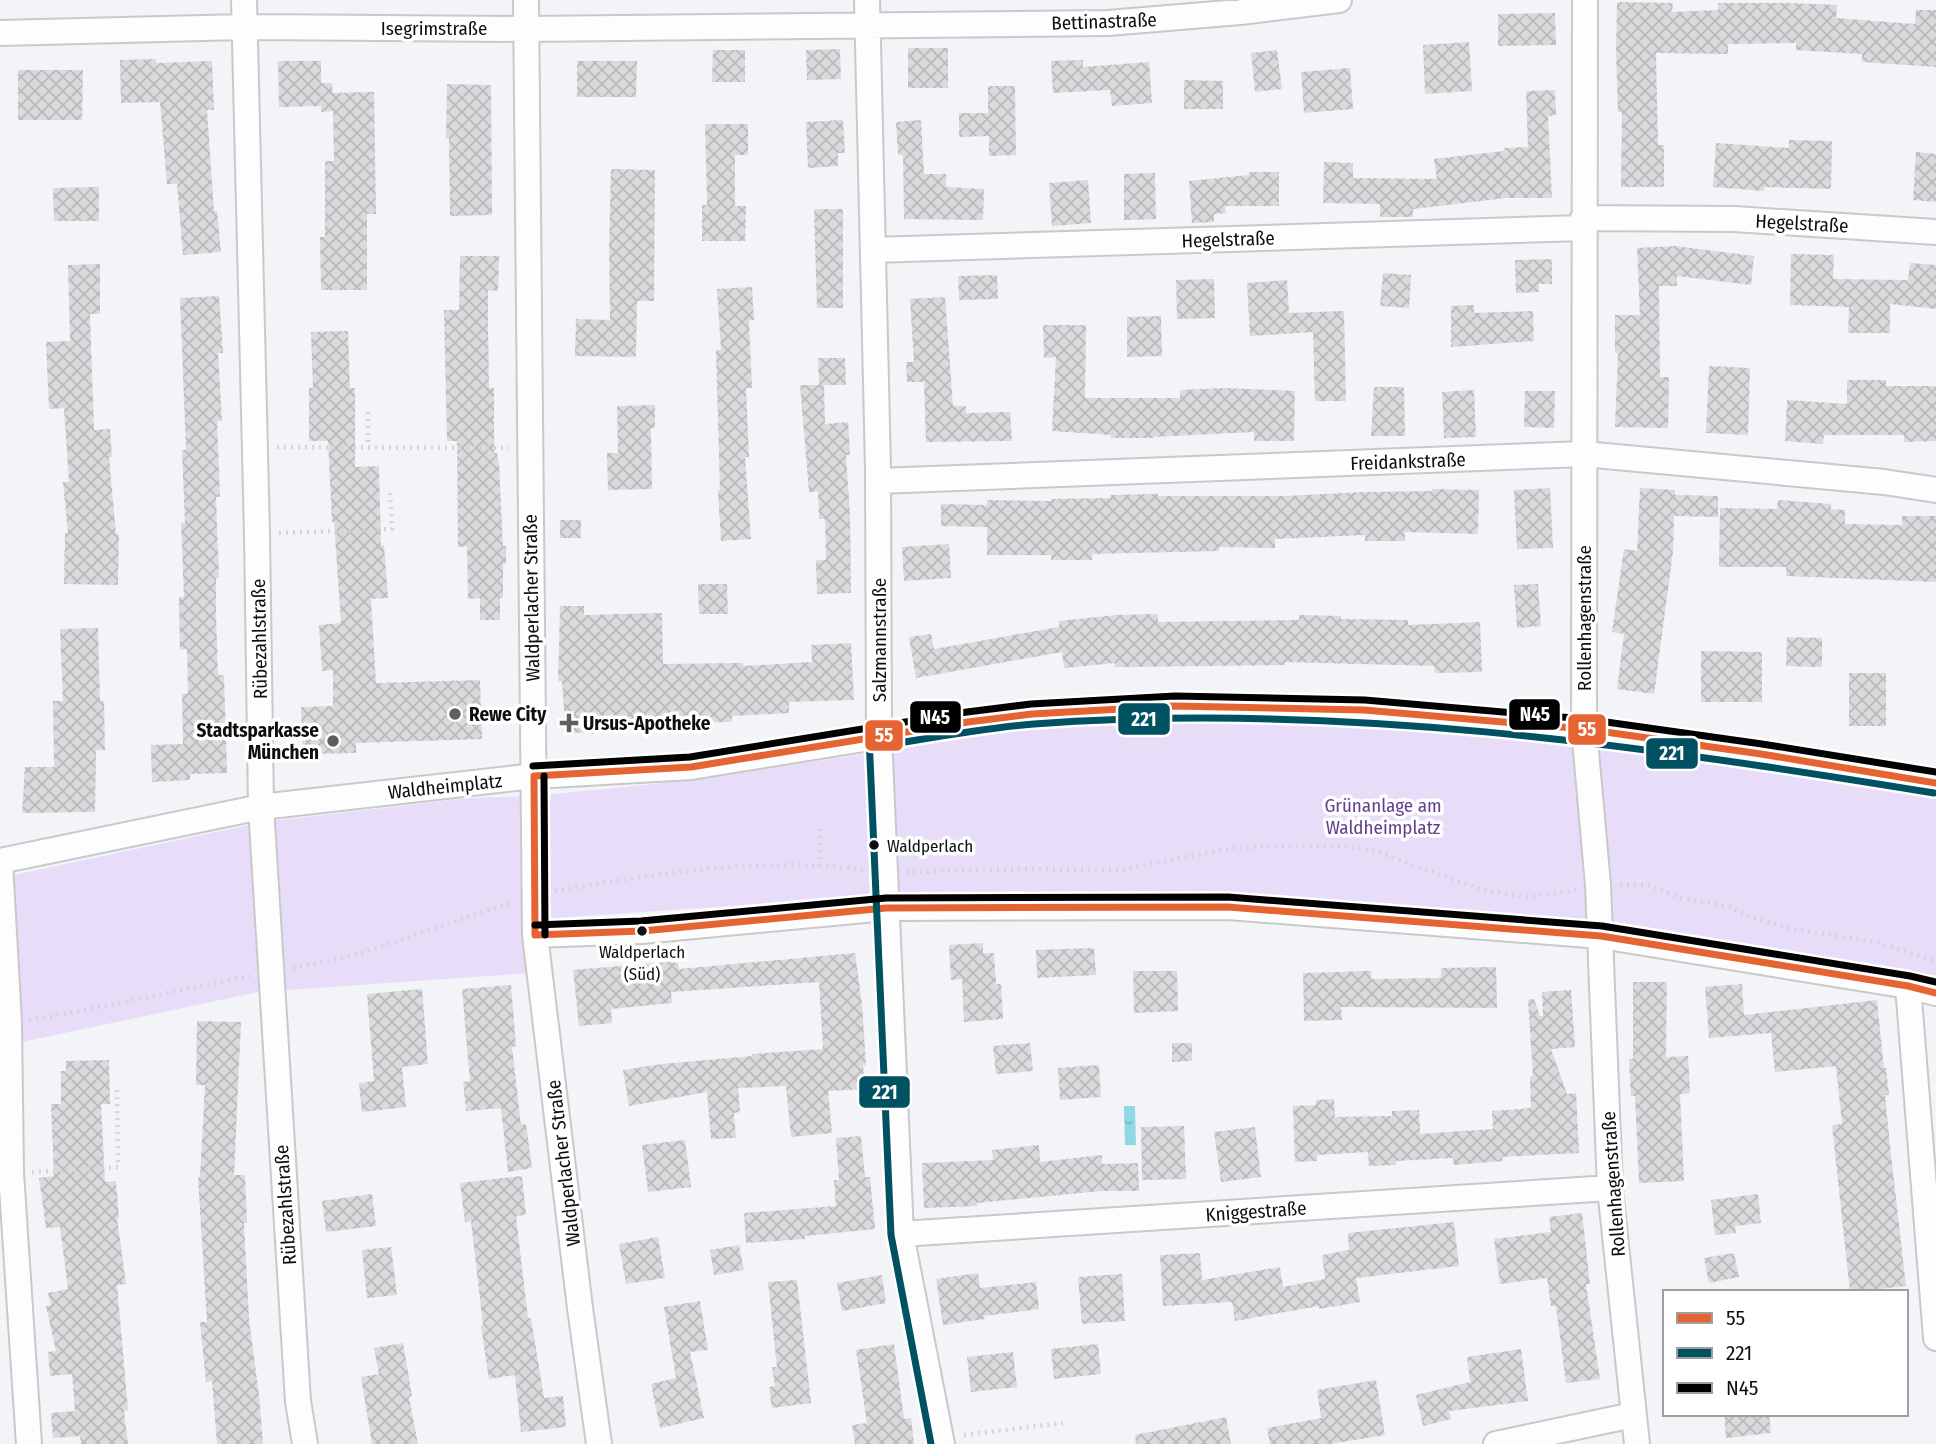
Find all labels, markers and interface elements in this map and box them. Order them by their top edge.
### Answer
street label: Bettinastraße [1051,8,1157,35]
street label: Isegrimstraße [381,17,487,40]
street label: Hegelstraße [1755,210,1849,237]
street label: Hegelstraße [1181,226,1275,253]
street label: Freidankstraße [1350,448,1466,475]
street label: Waldperlacher Straße [519,514,544,682]
street label: Rollenhagenstraße [1573,545,1596,691]
street label: Salzmannstraße [868,578,891,702]
street label: Rübezahlstraße [247,579,272,699]
line badge: N45 [1508,698,1561,731]
line badge: N45 [909,700,962,734]
line badge: 221 [1117,702,1171,736]
place label: Rewe City [469,703,547,726]
text: N45 [1520,703,1550,726]
marker: Rewe City [447,706,463,722]
text: N45 [920,706,950,729]
text: 221 [1130,708,1157,731]
place label: Ursus-Apotheke [583,712,711,735]
line badge: 55 [1567,713,1607,746]
marker: Ursus-Apotheke [561,715,577,731]
text: 55 [1578,718,1596,741]
place label: Stadtsparkasse München [196,719,319,764]
line badge: 55 [864,719,904,752]
text: 55 [875,724,893,747]
marker: Stadtsparkasse München [325,733,341,749]
line badge: 221 [1645,737,1699,770]
text: 221 [1658,742,1685,765]
street label: Waldheimplatz [387,769,504,804]
park label: Grünanlage am Waldheimplatz [1324,794,1442,839]
place label: Waldperlach [887,836,973,857]
marker: Waldperlach [867,838,881,852]
marker: Waldperlach (Süd) [635,924,649,938]
place label: Waldperlach (Süd) [599,942,685,985]
line badge: 221 [858,1075,911,1109]
street label: Waldperlacher Straße [542,1078,585,1247]
text: 221 [871,1081,898,1104]
street label: Rollenhagenstraße [1597,1110,1630,1257]
street label: Rübezahlstraße [270,1144,301,1266]
street label: Kniggestraße [1205,1197,1307,1226]
legend [1663,1290,1908,1416]
text: 55 [1726,1305,1745,1331]
text: 221 [1726,1340,1752,1366]
text: N45 [1726,1375,1758,1401]

